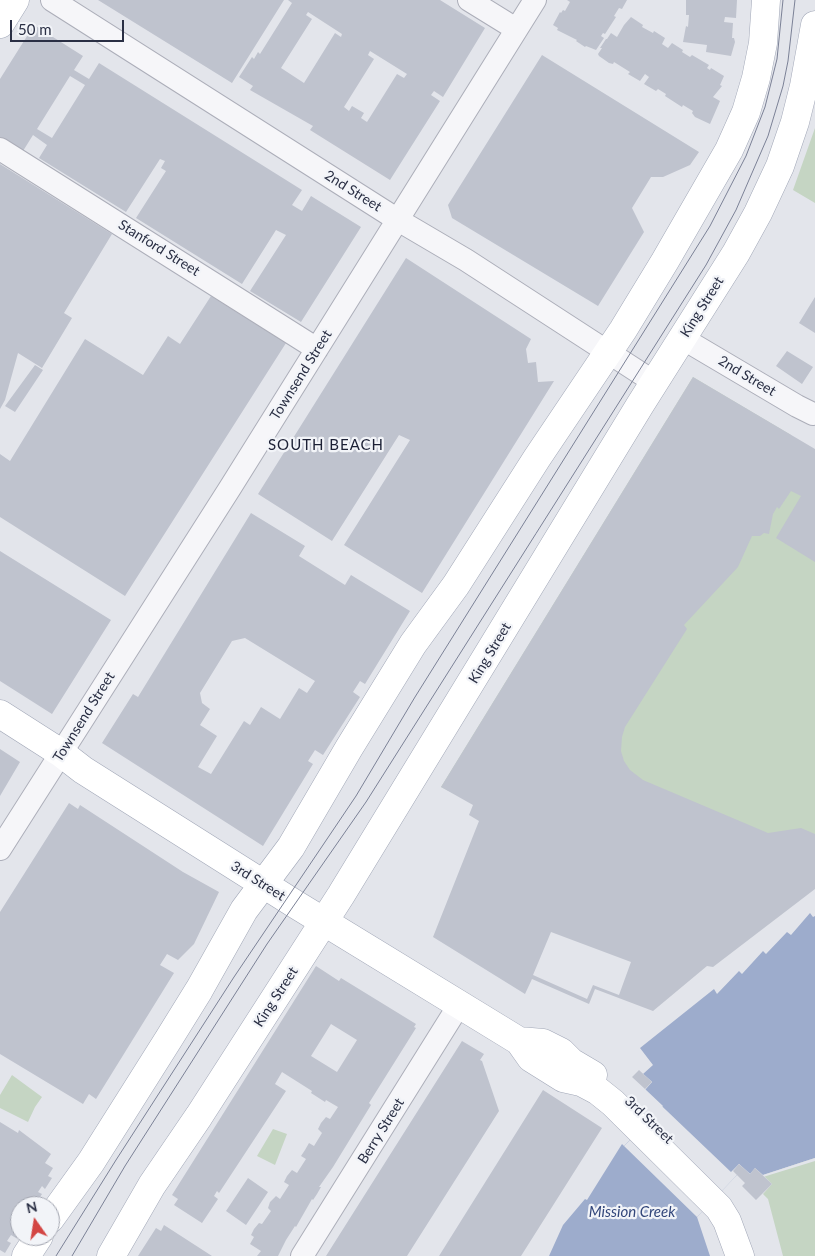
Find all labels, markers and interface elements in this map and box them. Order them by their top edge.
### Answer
scale bar [12,10,126,42]
text: 50 m [18,20,52,38]
street label: 2nd Street [321,167,385,215]
street label: Stanford Street [115,216,203,280]
street label: King Street [677,274,727,340]
street label: Townsend Street [267,327,335,423]
street label: 2nd Street [715,352,779,400]
district label: SOUTH BEACH [267,436,385,454]
street label: King Street [465,619,515,687]
street label: Townsend Street [50,669,118,765]
street label: 3rd Street [228,858,288,904]
street label: King Street [250,964,302,1030]
street label: 3rd Street [621,1093,677,1147]
street label: Berry Street [354,1095,408,1167]
north arrow [10,1196,60,1246]
text: N [25,1197,39,1216]
water label: Mission Creek [589,1203,675,1221]

